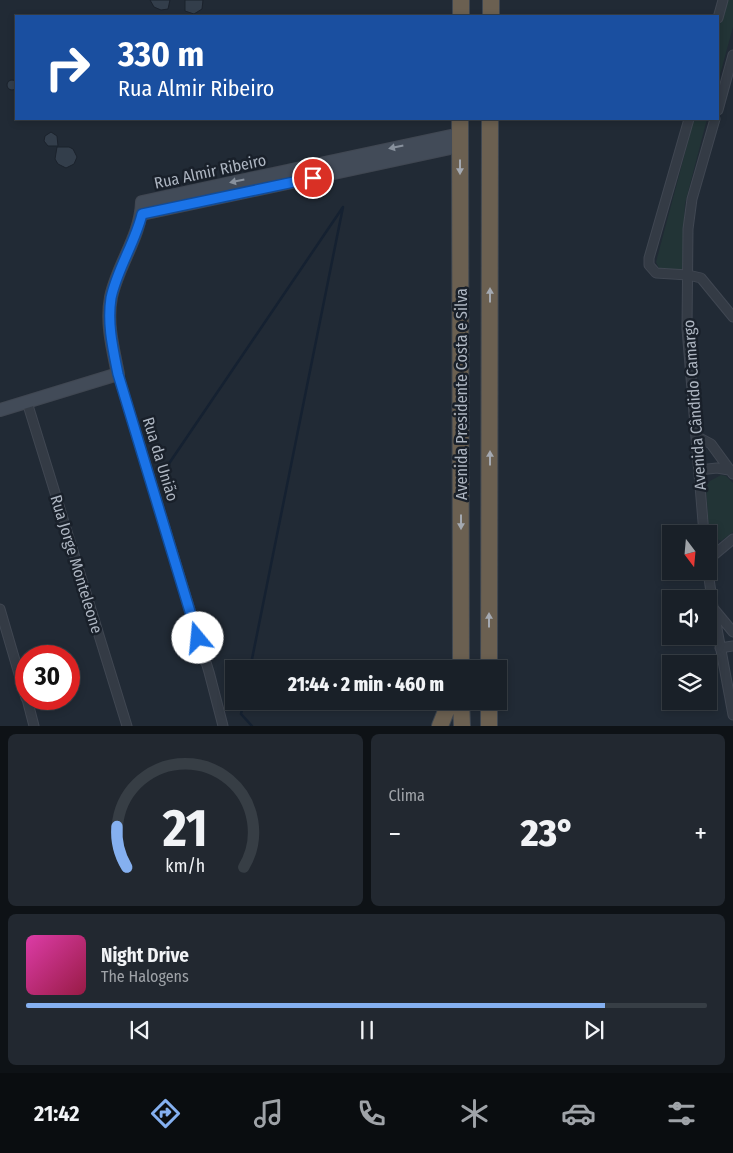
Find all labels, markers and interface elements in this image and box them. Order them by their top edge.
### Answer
text: 330 m [118,33,204,75]
icon: right [35,35,100,100]
text: Rua Almir Ribeiro [118,75,274,102]
one-way arrow [388,143,403,151]
street label: Rua Almir Ribeiro [152,150,268,193]
pin [292,157,334,199]
one-way arrow [456,160,464,176]
icon: arrive [299,164,327,192]
one-way arrow [229,177,244,185]
one-way arrow [486,287,494,303]
street label: Avenida Presidente Costa e Silva [452,288,471,500]
street label: Avenida Cândido Camargo [679,319,710,491]
street label: Rua da União [139,415,182,504]
one-way arrow [486,449,494,465]
street label: Rua Jorge Monteleone [46,493,107,636]
one-way arrow [457,515,465,531]
north arrow [662,525,718,580]
map controls [662,525,717,710]
button: sound [662,590,717,645]
position arrow [171,611,223,663]
one-way arrow [485,612,493,628]
speed limit sign: 30 [15,645,80,710]
button: layers [662,655,717,710]
text: 21:44 · 2 min · 460 m [288,673,444,696]
text: Clima [389,786,425,805]
text: 21 [162,797,208,860]
text: 23° [521,810,575,856]
text: − [389,817,401,850]
text: + [694,817,707,850]
text: km/h [165,855,205,877]
text: Night Drive [101,944,189,967]
text: The Halogens [101,967,189,986]
icon: previous [126,1016,154,1044]
icon: pause [353,1016,381,1044]
icon: next [580,1016,608,1044]
icon: directions [148,1096,183,1131]
icon: music [251,1096,286,1131]
icon: phone [354,1096,389,1131]
icon: climate [457,1096,492,1131]
icon: car [561,1096,596,1131]
icon: filters [664,1096,699,1131]
text: 21:42 [34,1100,79,1127]

